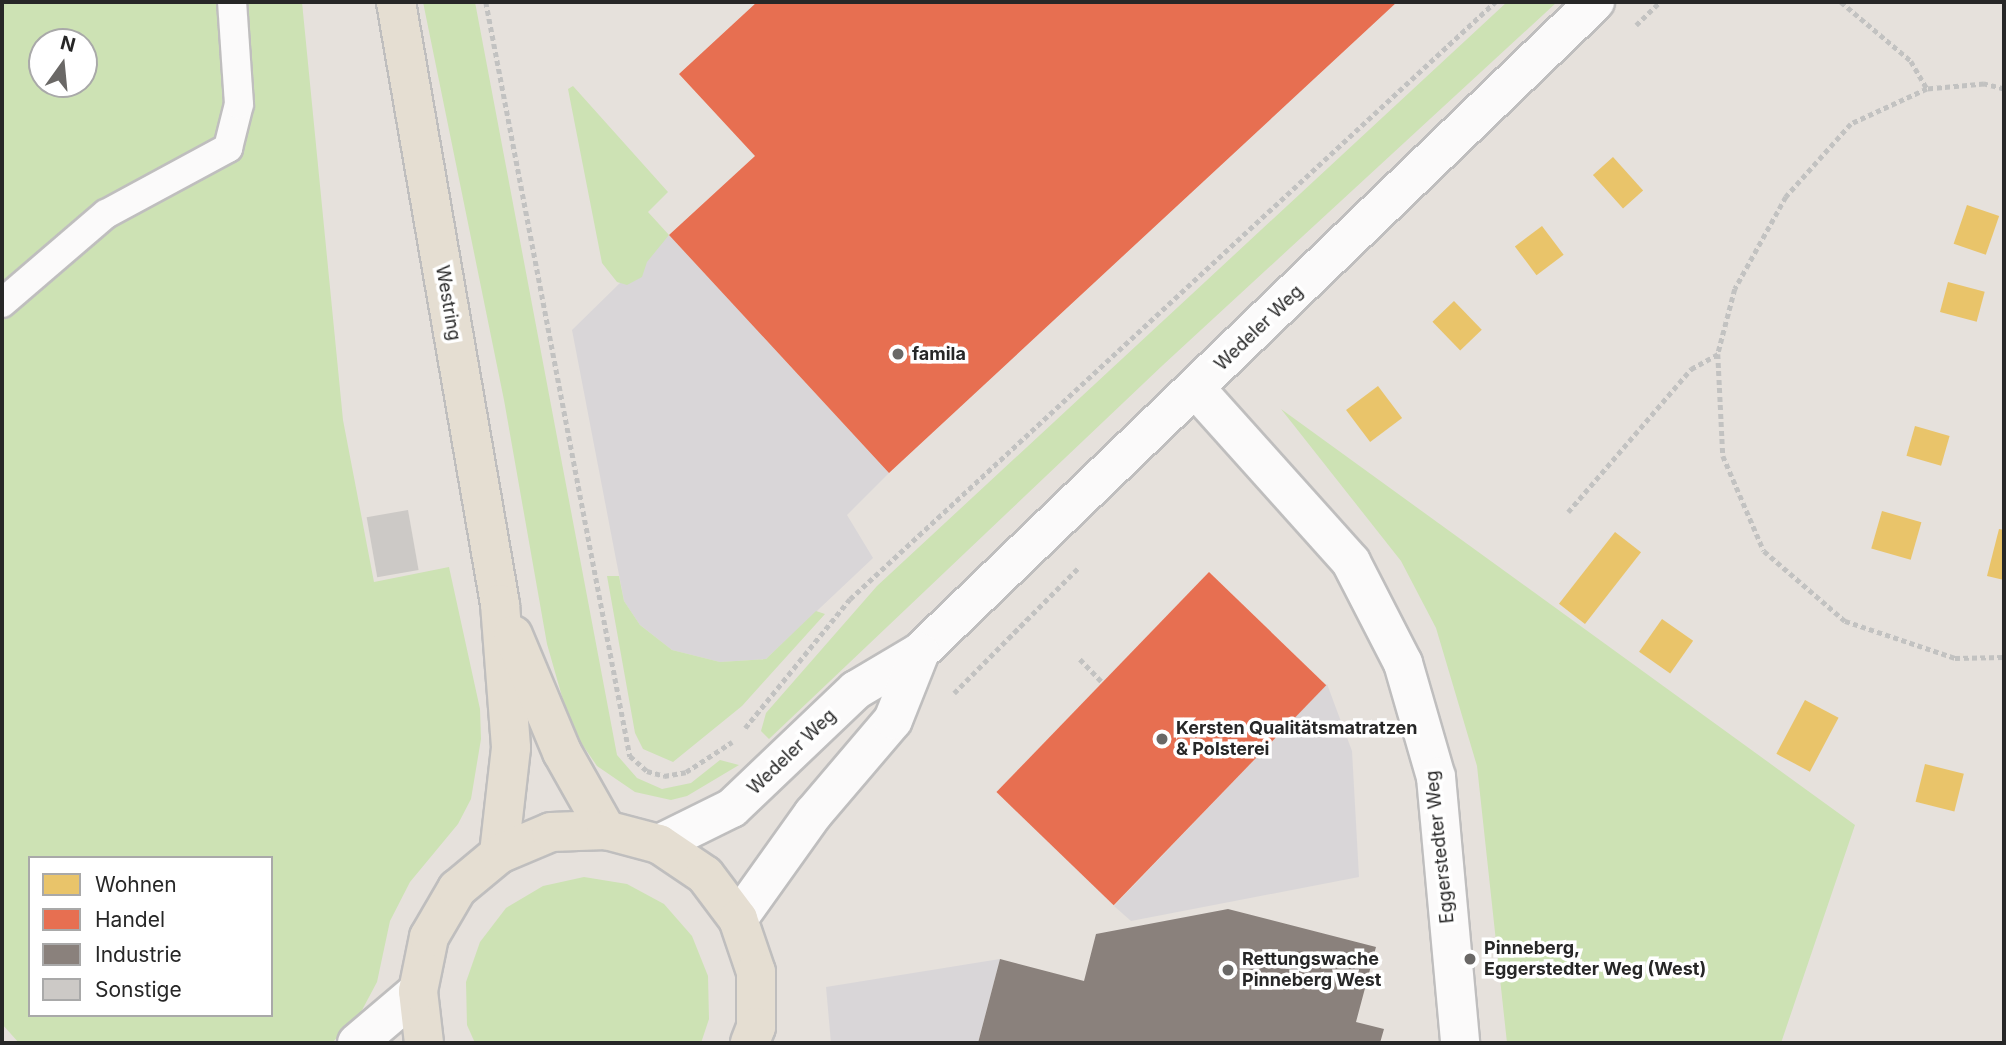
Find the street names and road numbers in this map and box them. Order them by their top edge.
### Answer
street label: Westring [431,264,465,342]
street label: Wedeler Weg [1211,281,1307,375]
street label: Wedeler Weg [744,705,840,799]
street label: Eggerstedter Weg [1421,770,1459,924]

